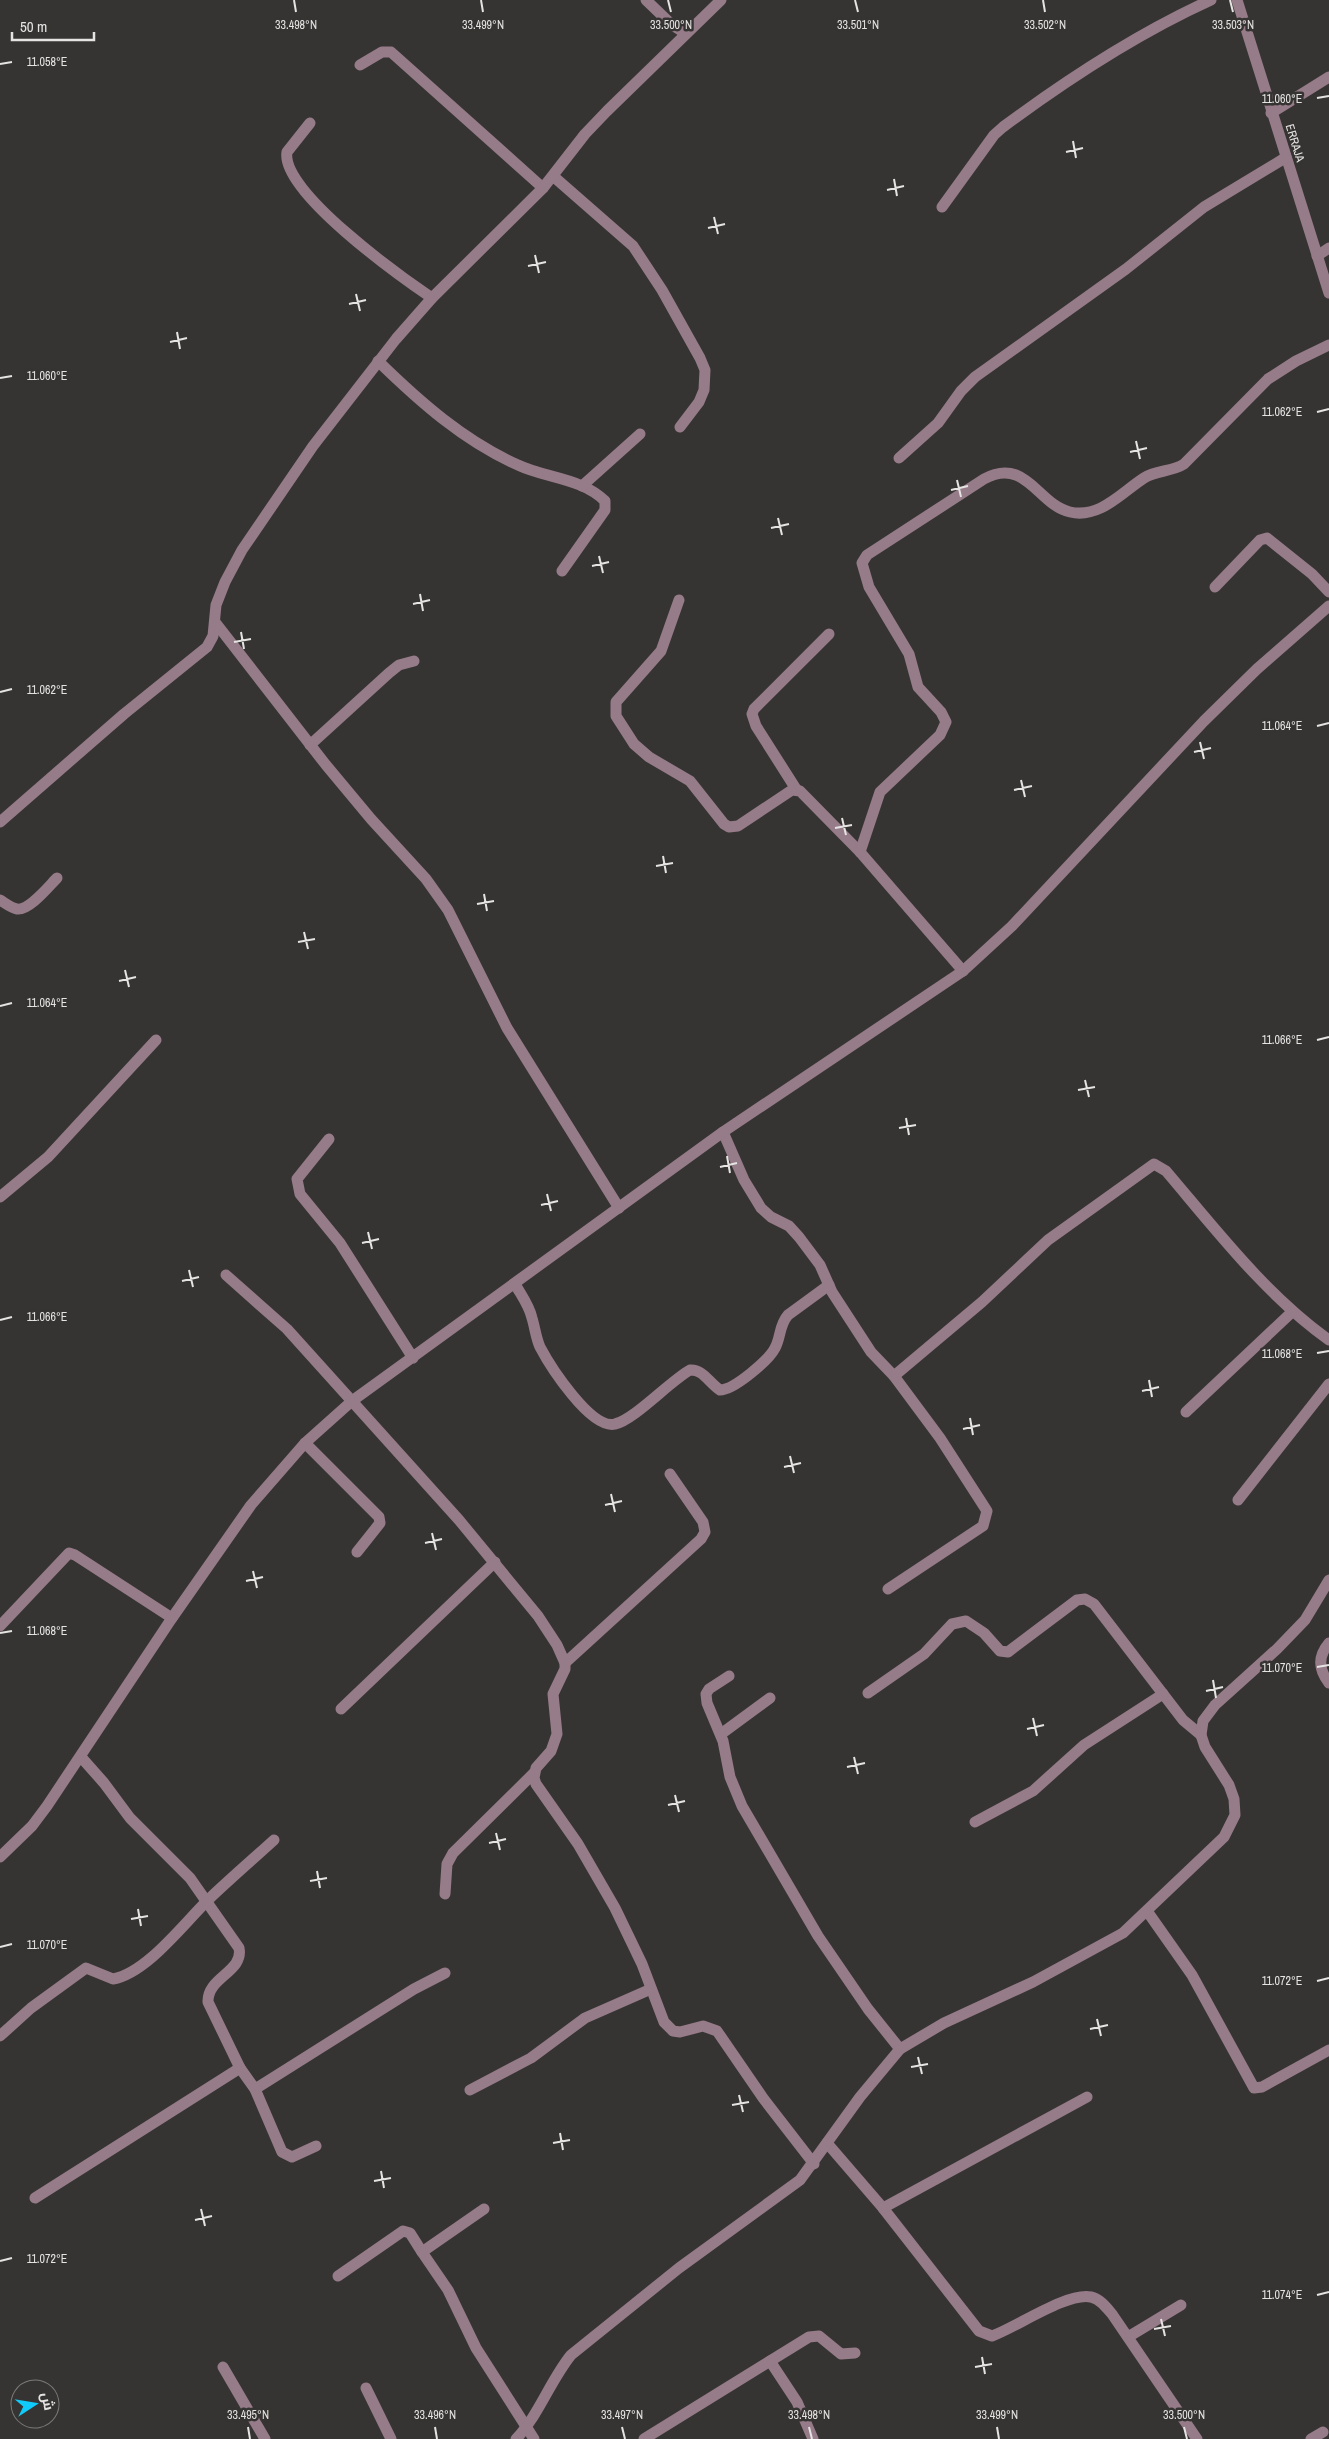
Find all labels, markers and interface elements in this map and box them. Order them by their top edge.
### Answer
scale bar [12,10,95,42]
text: 50 m [20,16,47,37]
text: 33.498°N [275,17,317,33]
text: 33.499°N [462,17,504,33]
text: 33.500°N [650,17,692,33]
text: 33.501°N [837,17,879,33]
text: 33.502°N [1024,17,1066,33]
text: 33.503°N [1212,17,1254,33]
text: 11.058°E [27,54,67,70]
text: 11.060°E [1262,91,1302,107]
street label: ERRAJA [1282,122,1308,164]
text: 11.060°E [27,368,67,384]
text: 11.062°E [1262,404,1302,420]
text: 11.062°E [27,682,67,698]
text: 11.064°E [1262,718,1302,734]
text: 11.064°E [27,995,67,1011]
text: 11.066°E [1262,1032,1302,1048]
text: 11.066°E [27,1309,67,1325]
text: 11.068°E [1262,1346,1302,1362]
text: 11.068°E [27,1623,67,1639]
text: 11.070°E [1262,1660,1302,1676]
text: 11.070°E [27,1937,67,1953]
text: 11.072°E [1262,1973,1302,1989]
text: 11.072°E [27,2251,67,2267]
text: 11.074°E [1262,2287,1302,2303]
north arrow [10,2379,60,2429]
text: ش [37,2391,58,2412]
text: 33.495°N [227,2407,269,2423]
text: 33.496°N [414,2407,456,2423]
text: 33.497°N [601,2407,643,2423]
text: 33.498°N [788,2407,830,2423]
text: 33.499°N [976,2407,1018,2423]
text: 33.500°N [1163,2407,1205,2423]

